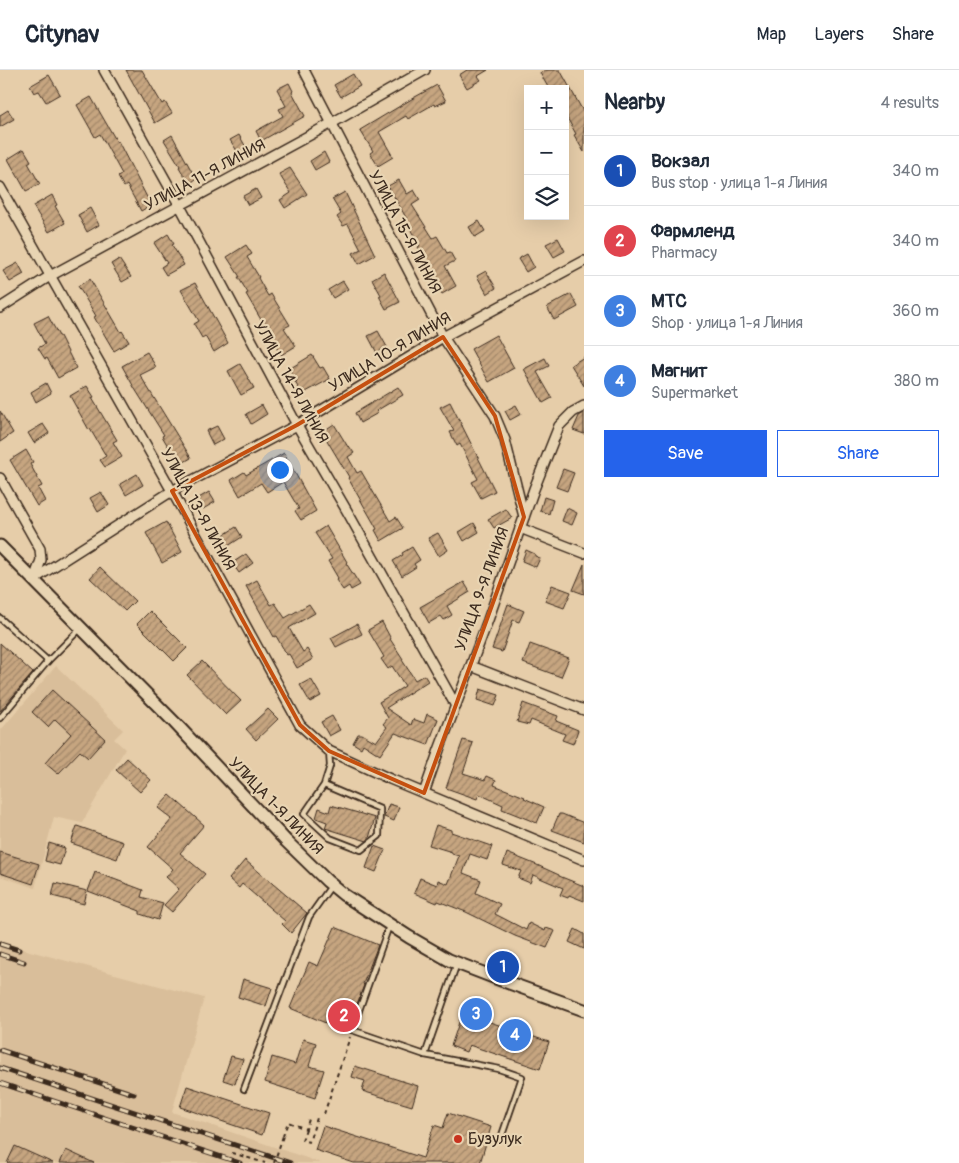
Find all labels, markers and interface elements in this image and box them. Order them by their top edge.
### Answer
text: Citynav [25,20,100,49]
text: Map [757,23,786,46]
text: Layers [814,23,864,46]
text: Share [892,23,934,46]
map controls [524,85,569,220]
button: + [524,85,569,130]
text: Nearby [604,89,665,116]
text: 4 results [881,93,939,113]
button: − [524,130,569,175]
street label: УЛИЦА 11-Я ЛИНИЯ [141,135,269,215]
text: Вокзал [651,149,710,173]
text: 1 [617,161,623,181]
text: 340 m [892,161,939,181]
street label: УЛИЦА 15-Я ЛИНИЯ [364,167,446,297]
text: Bus stop · улица 1-я Линия [651,173,827,193]
button: layers [524,175,569,220]
text: Фармленд [651,219,734,243]
text: 2 [616,231,624,251]
text: 340 m [892,231,939,251]
text: Pharmacy [651,243,717,263]
text: МТС [651,289,687,313]
text: 3 [616,301,624,321]
text: 360 m [892,301,939,321]
street label: УЛИЦА 10-Я ЛИНИЯ [325,308,455,396]
text: Shop · улица 1-я Линия [651,313,803,333]
street label: УЛИЦА 14-Я ЛИНИЯ [249,317,333,447]
text: Магнит [651,359,707,383]
text: 4 [615,371,625,391]
text: 380 m [893,371,939,391]
text: Supermarket [651,383,738,403]
button: Save [604,430,767,477]
button: Share [777,430,939,477]
street label: УЛИЦА 13-Я ЛИНИЯ [156,444,240,574]
your location [267,457,293,483]
street label: УЛИЦА 9-Я ЛИНИЯ [450,524,514,654]
street label: УЛИЦА 1-Я ЛИНИЯ [224,753,328,859]
pin: 1 [487,948,519,986]
pin: 3 [460,995,492,1033]
pin: 2 [328,997,360,1035]
pin: 4 [499,1016,531,1054]
place label: Бузулук [468,1129,522,1149]
marker: Бузулук [452,1133,464,1145]

